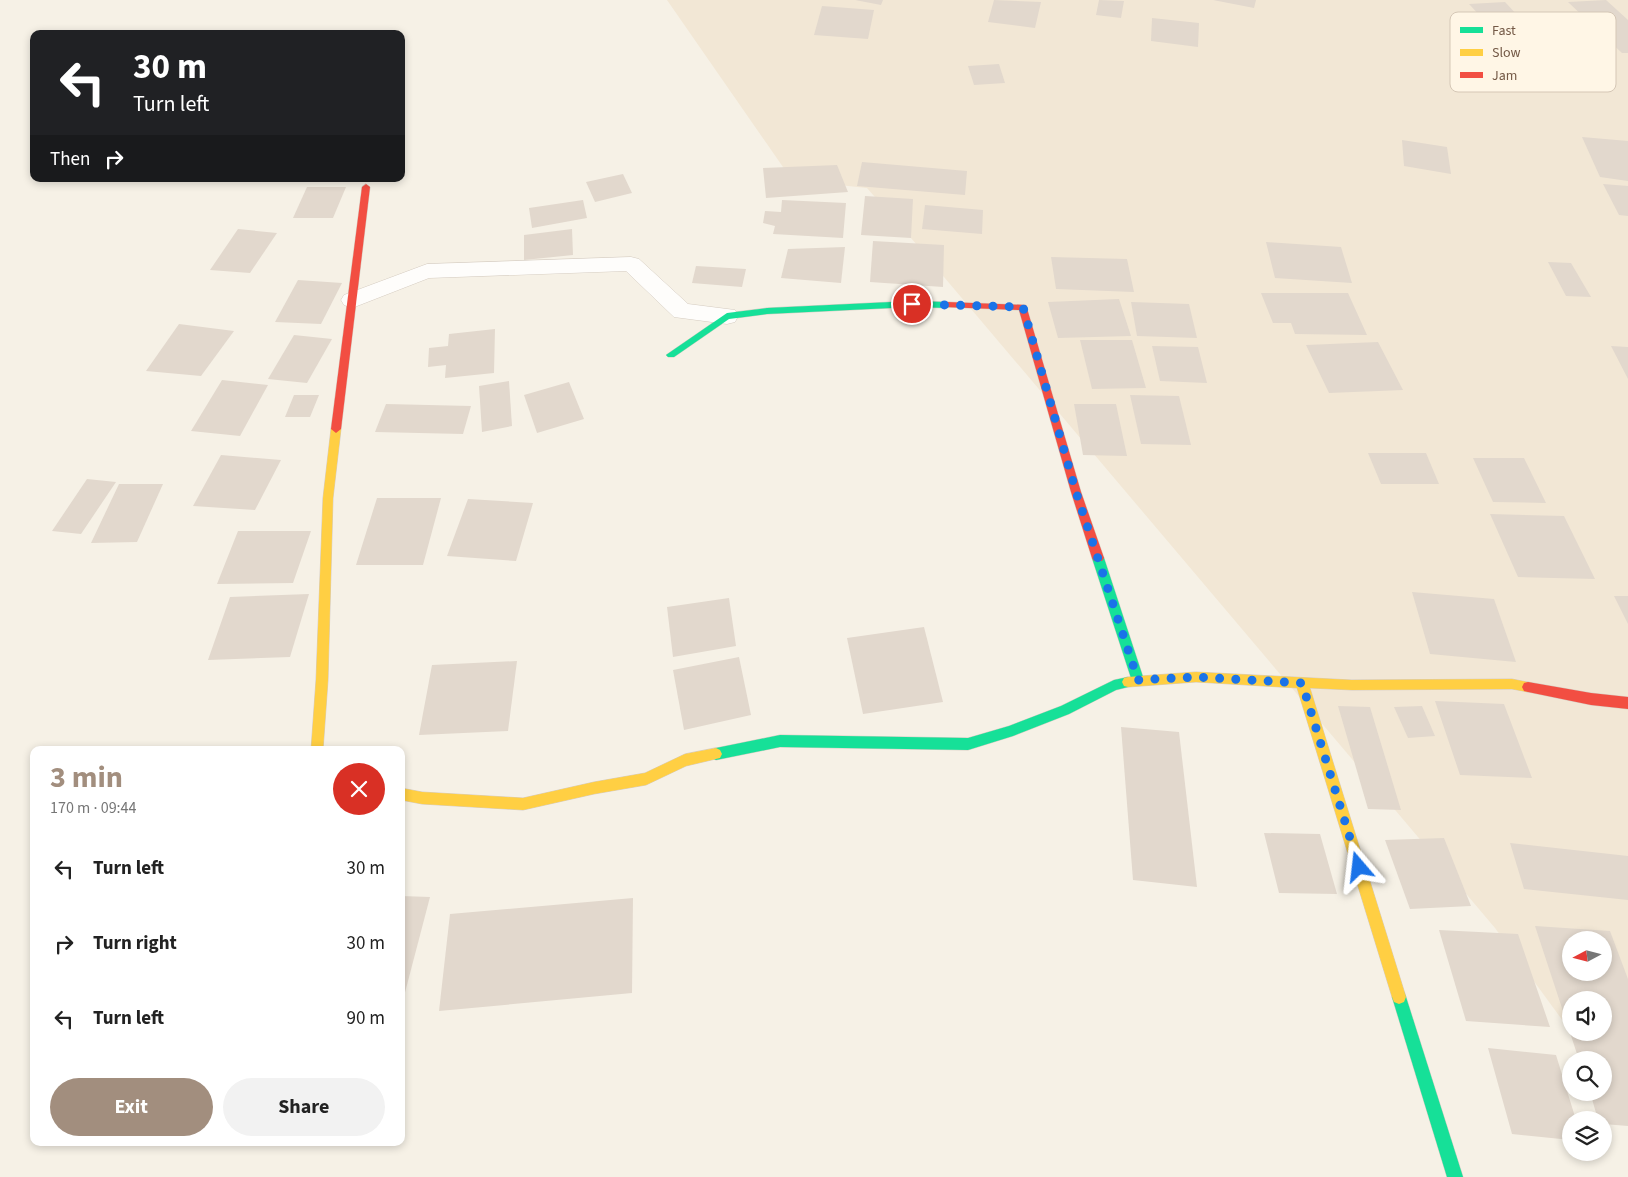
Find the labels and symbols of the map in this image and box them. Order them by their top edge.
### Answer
legend [1450,12,1616,92]
text: Fast [1492,21,1516,41]
text: Slow [1492,43,1521,63]
text: Jam [1492,66,1517,86]
pin [891,283,933,325]
position arrow [1332,840,1384,892]
north arrow [1562,931,1612,981]

